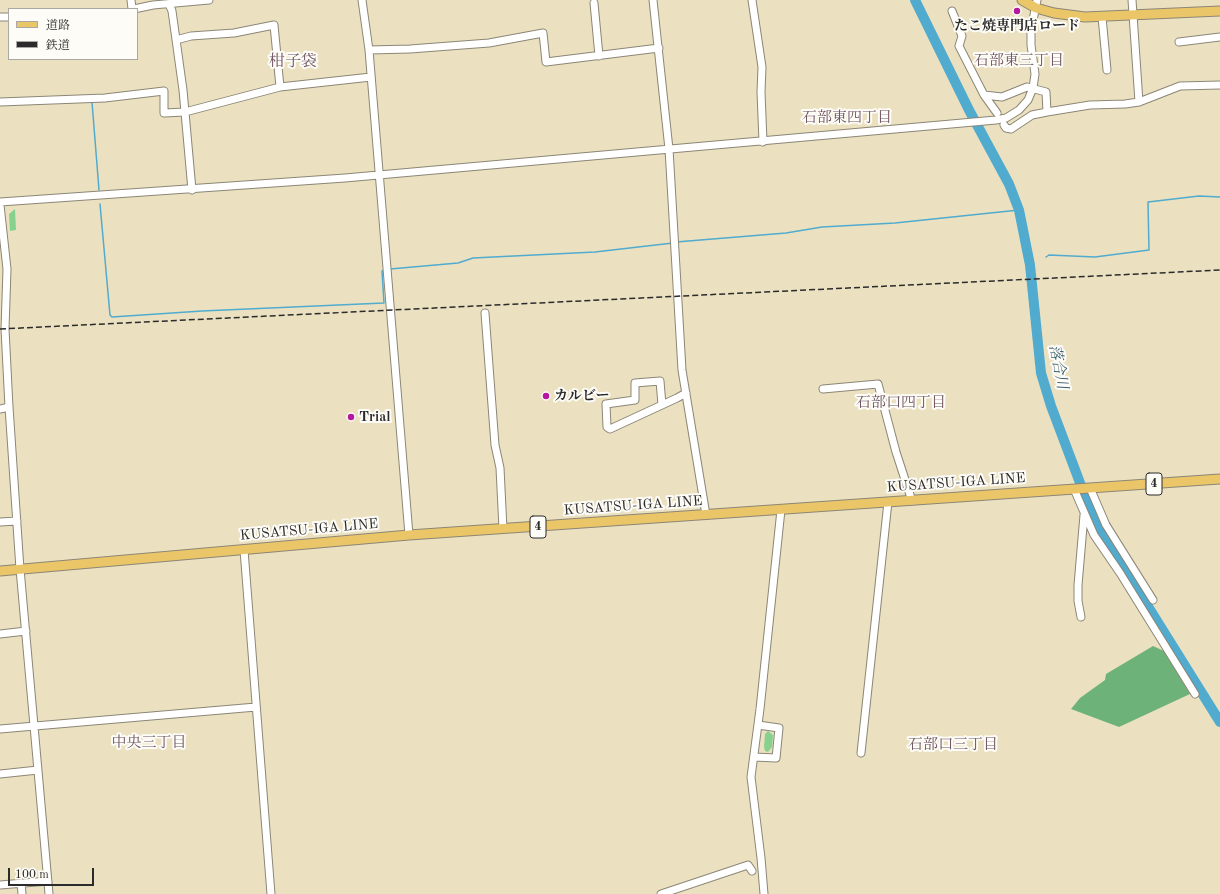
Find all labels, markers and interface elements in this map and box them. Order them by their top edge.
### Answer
marker: たこ焼専門店ロード [1012,6,1022,16]
legend [8,8,138,60]
place label: たこ焼専門店ロード [954,18,1080,34]
text: 道路 [46,20,70,32]
text: 鉄道 [46,40,70,52]
district label: 柑子袋 [269,52,317,72]
district label: 石部東三丁目 [974,52,1064,70]
district label: 石部東四丁目 [802,109,892,127]
water label: 落合川 [1045,343,1071,391]
place label: カルビー [554,388,609,404]
marker: カルビー [541,391,551,401]
district label: 石部口四丁目 [856,394,946,412]
place label: Trial [359,409,391,425]
marker: Trial [346,412,356,422]
street label: KUSATSU-IGA LINE [886,470,1026,496]
road number: 4 [1146,473,1162,495]
street label: KUSATSU-IGA LINE [563,493,703,519]
street label: KUSATSU-IGA LINE [239,516,379,544]
road number: 4 [530,516,546,538]
district label: 中央三丁目 [112,734,186,752]
district label: 石部口三丁目 [908,736,998,754]
scale bar [10,860,96,886]
text: 100 m [15,869,49,881]

